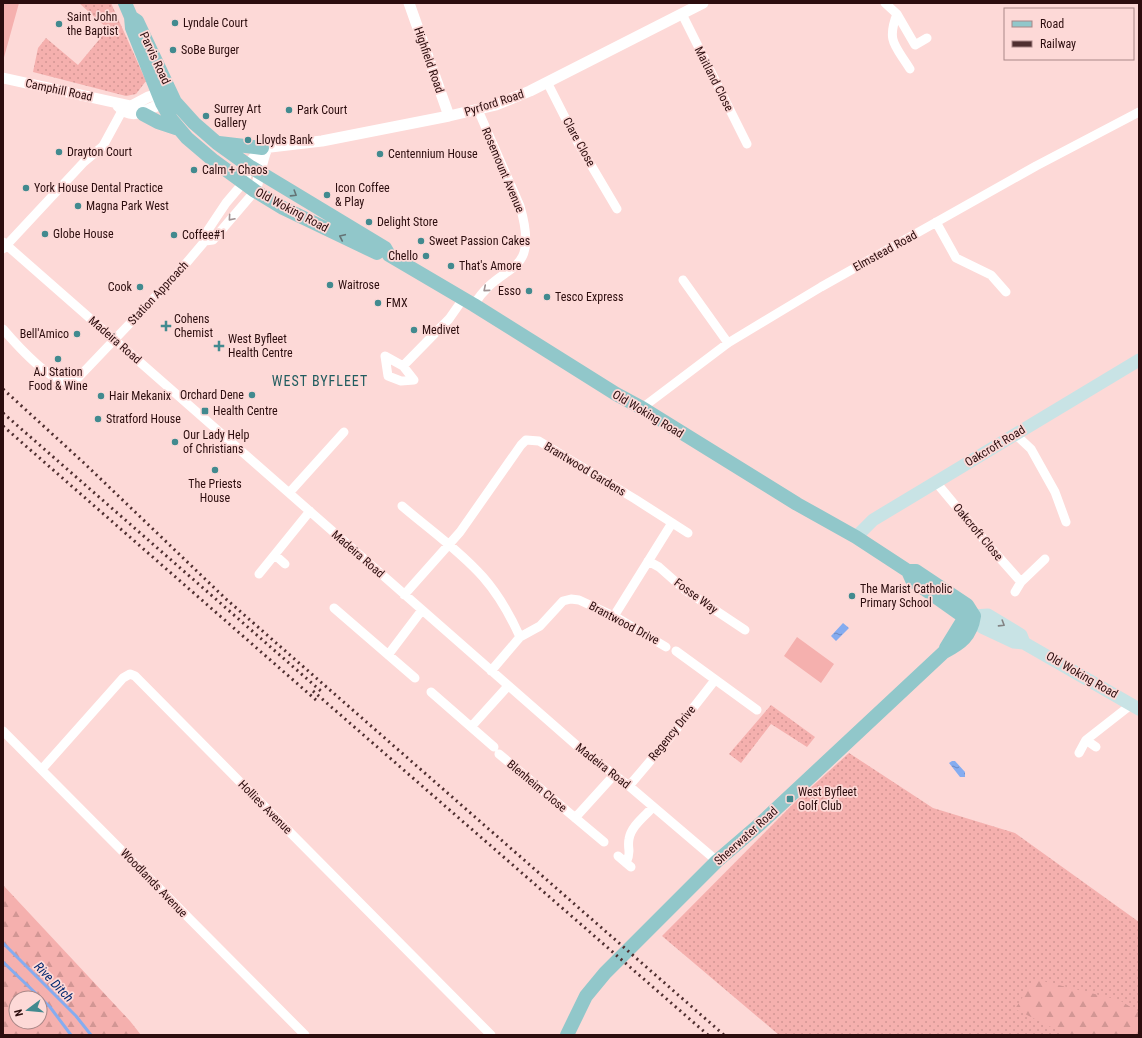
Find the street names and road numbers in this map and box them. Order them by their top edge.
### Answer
street label: Highfield Road [411,25,447,95]
street label: Parvis Road [137,30,173,87]
street label: Maitland Close [692,44,736,114]
street label: Camphill Road [24,76,94,104]
street label: Pyrford Road [463,87,526,119]
street label: Clare Close [560,115,598,169]
street label: Rosemount Avenue [479,125,527,215]
street label: Old Woking Road [253,185,331,235]
street label: Elmstead Road [851,228,919,274]
street label: Station Approach [125,258,191,328]
street label: Madeira Road [86,313,144,367]
street label: Old Woking Road [610,387,686,441]
street label: Oakcroft Road [962,423,1028,469]
street label: Brantwood Gardens [542,439,628,499]
street label: Oakcroft Close [950,501,1006,564]
street label: Madeira Road [329,527,387,581]
street label: Fosse Way [671,575,721,617]
street label: Brantwood Drive [586,599,662,648]
street label: Old Woking Road [1044,649,1120,701]
street label: Regency Drive [646,702,699,763]
street label: Madeira Road [573,740,633,792]
street label: Blenheim Close [504,757,570,815]
street label: Hollies Avenue [235,777,295,837]
street label: Sheerwater Road [711,804,781,868]
street label: Woodlands Avenue [118,846,191,921]

